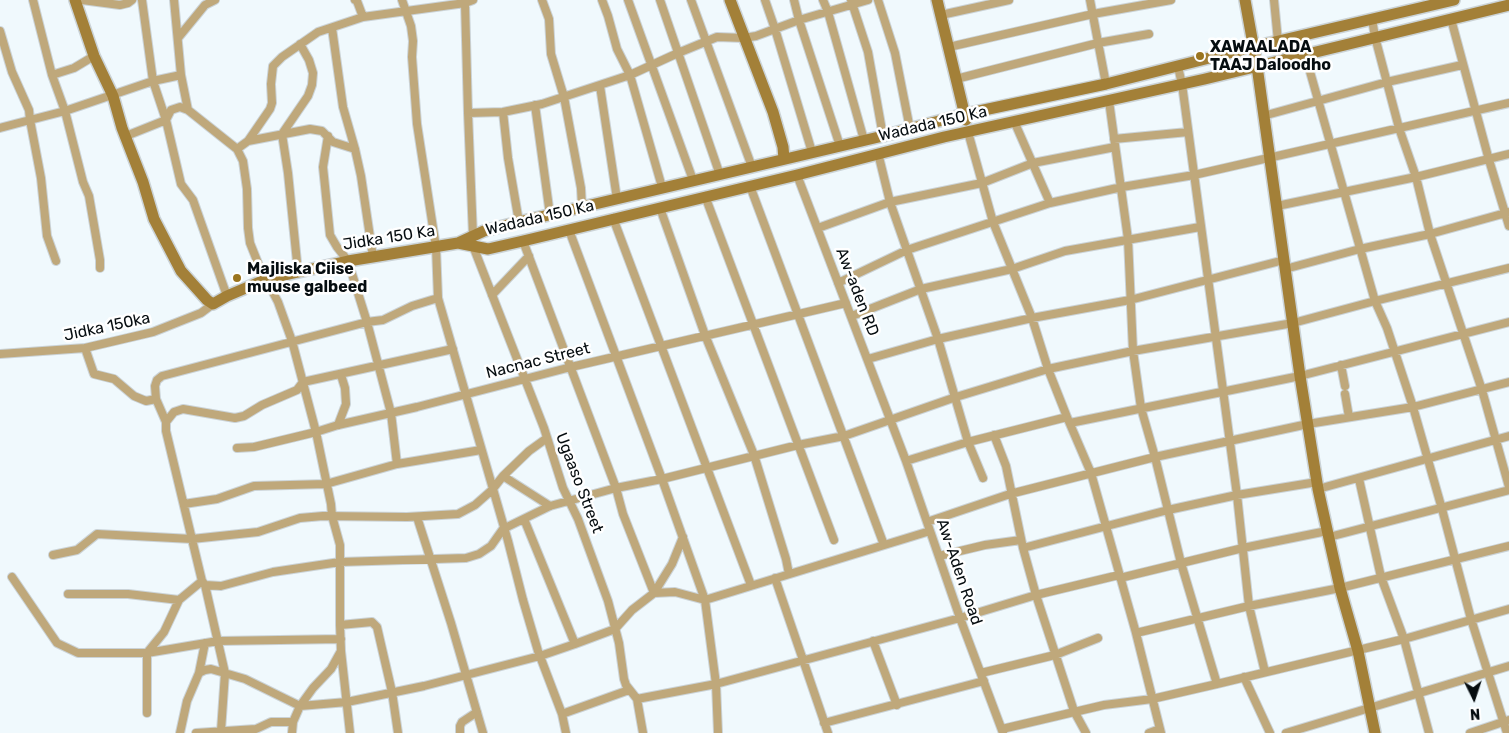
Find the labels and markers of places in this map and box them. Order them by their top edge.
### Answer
place label: XAWAALADA TAAJ Daloodho [1210,37,1331,75]
marker: XAWAALADA TAAJ Daloodho [1194,50,1206,62]
place label: Majliska Ciise muuse galbeed [247,259,367,297]
marker: Majliska Ciise muuse galbeed [231,272,243,284]

